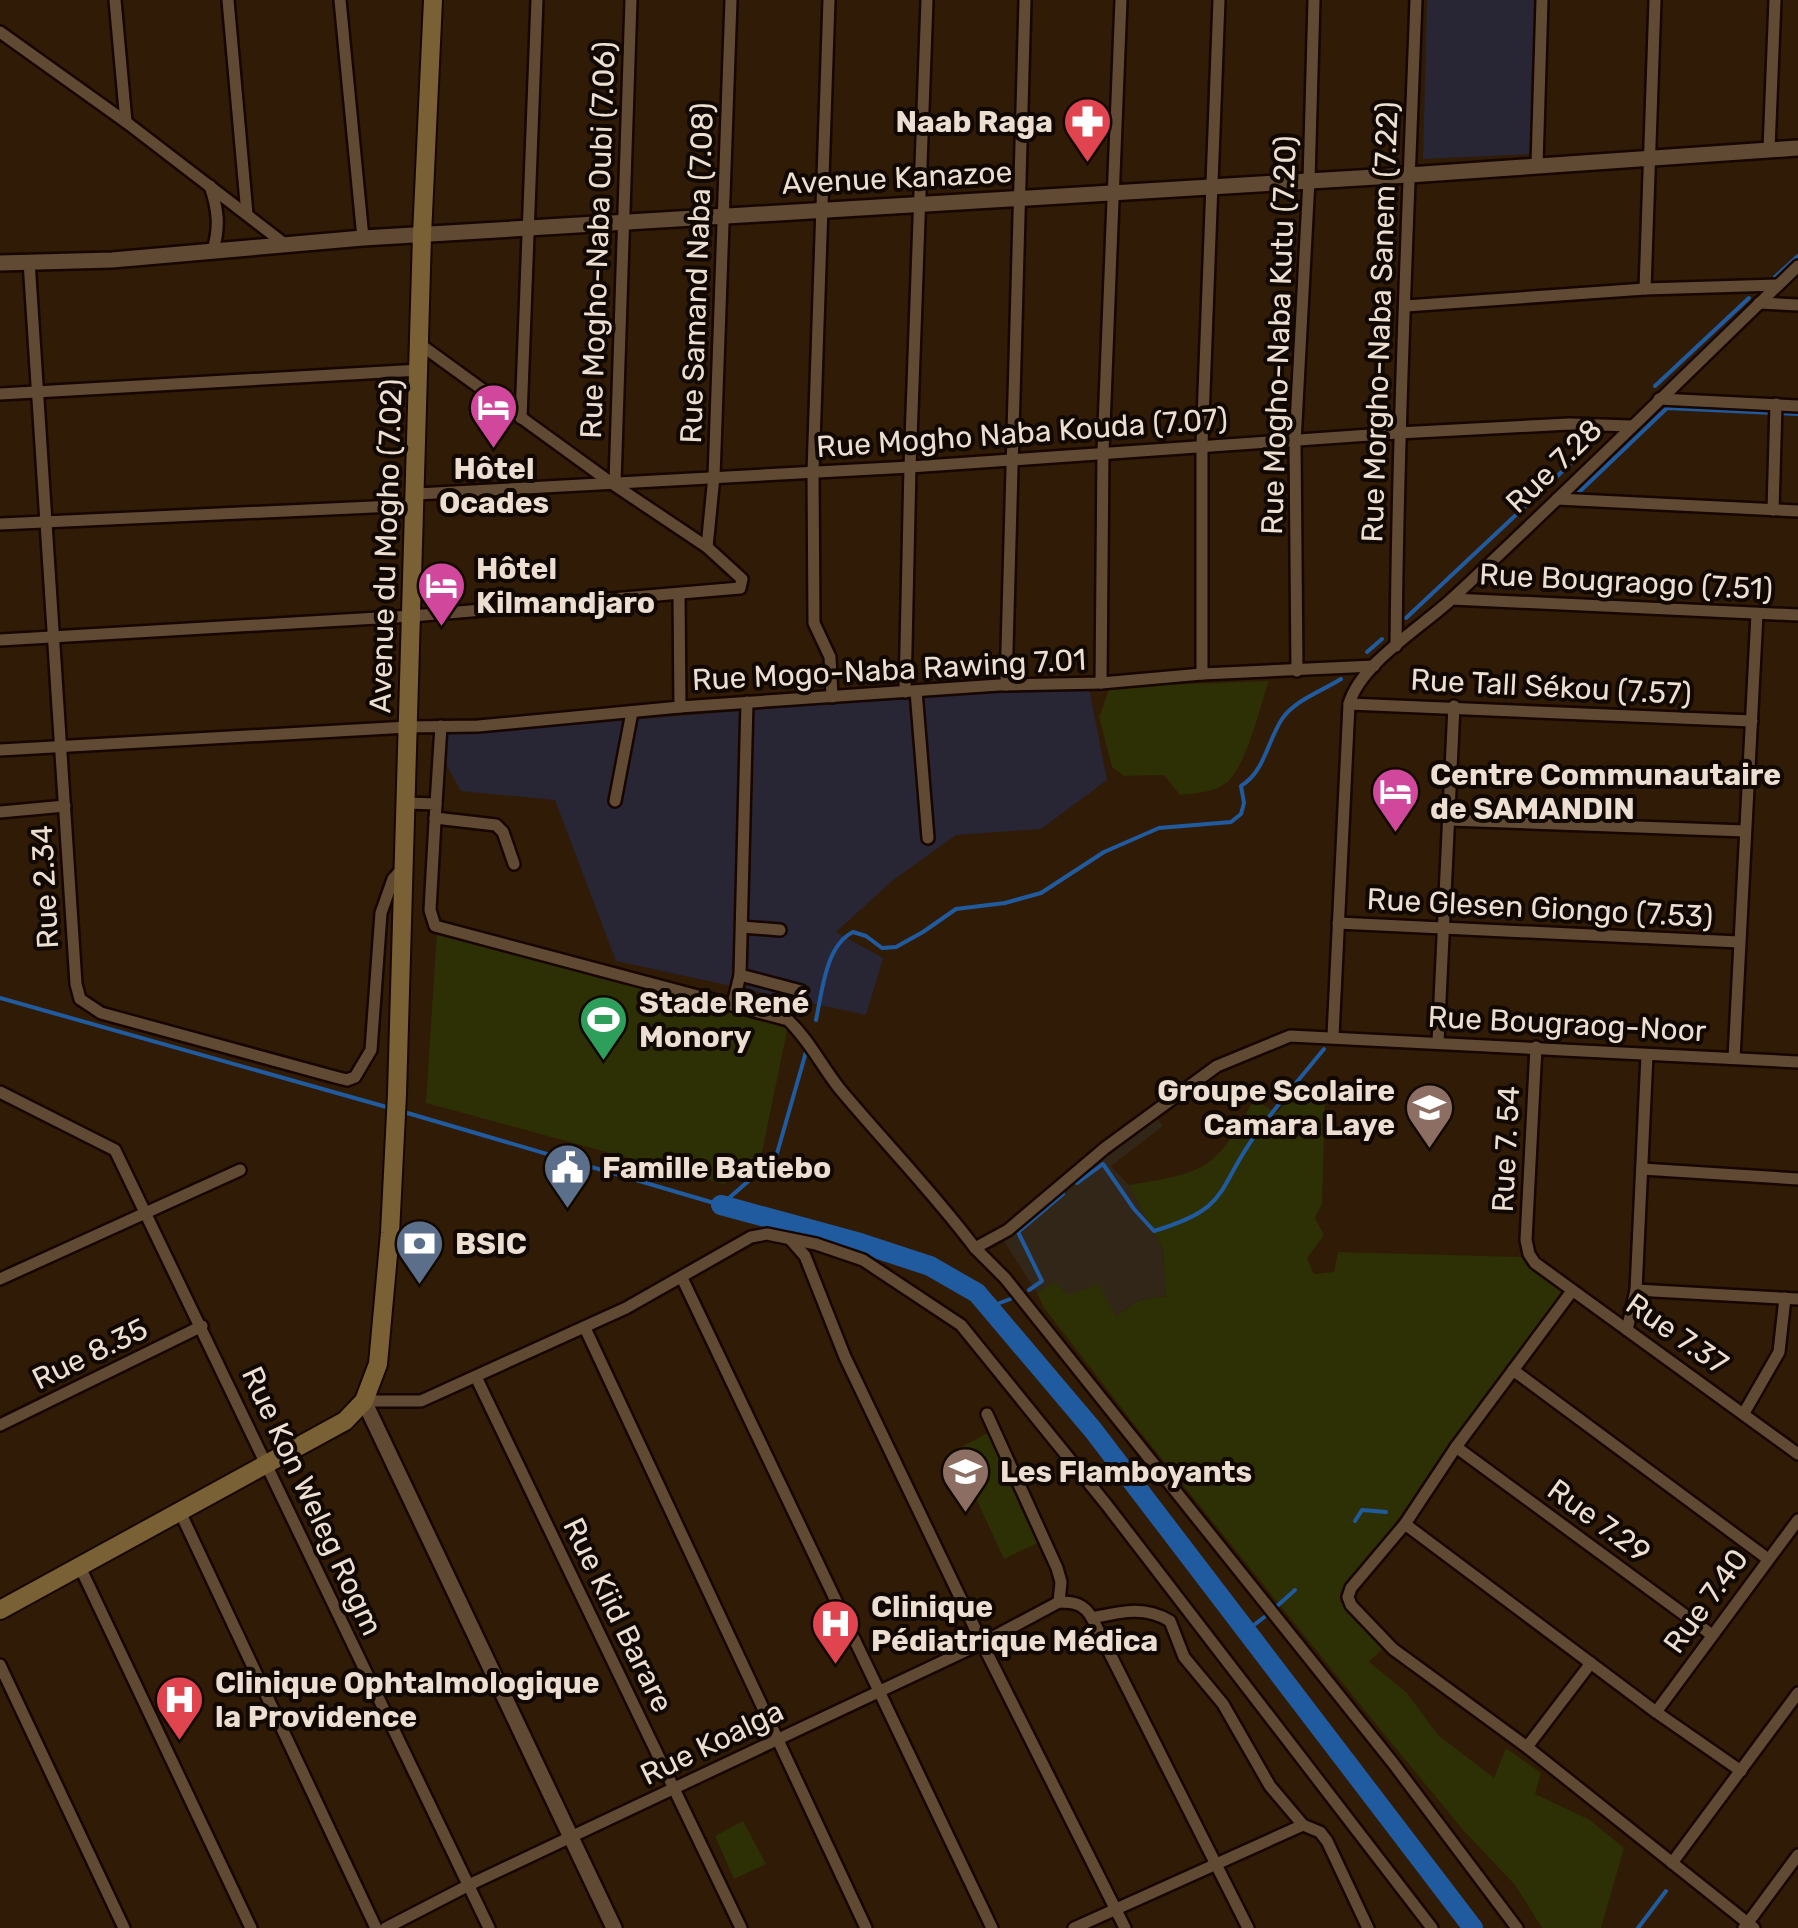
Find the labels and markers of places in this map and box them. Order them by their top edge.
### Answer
pharmacy icon: Naab Raga [1062,96,1114,164]
place label: Naab Raga [896,104,1053,140]
hotel icon: Hôtel Ocades [468,382,520,450]
place label: Hôtel Ocades [439,451,549,521]
place label: Hôtel Kilmandjaro [476,551,655,621]
hotel icon: Hôtel Kilmandjaro [415,560,467,628]
place label: Centre Communautaire de SAMANDIN [1430,757,1781,827]
hotel icon: Centre Communautaire de SAMANDIN [1369,766,1421,834]
place label: Stade René Monory [639,985,809,1055]
sports icon: Stade René Monory [578,994,630,1062]
place label: Groupe Scolaire Camara Laye [1157,1073,1395,1143]
school or university icon: Groupe Scolaire Camara Laye [1404,1082,1456,1150]
public building icon: Famille Batiebo [541,1142,593,1210]
place label: Famille Batiebo [602,1150,831,1186]
bank icon: BSIC [394,1218,446,1286]
place label: BSIC [455,1226,527,1262]
school or university icon: Les Flamboyants [939,1446,991,1514]
place label: Les Flamboyants [1000,1454,1252,1490]
place label: Clinique Pédiatrique Médica [871,1589,1158,1659]
hospital icon: Clinique Pédiatrique Médica [810,1598,862,1666]
place label: Clinique Ophtalmologique la Providence [215,1665,600,1735]
hospital icon: Clinique Ophtalmologique la Providence [154,1674,206,1742]

